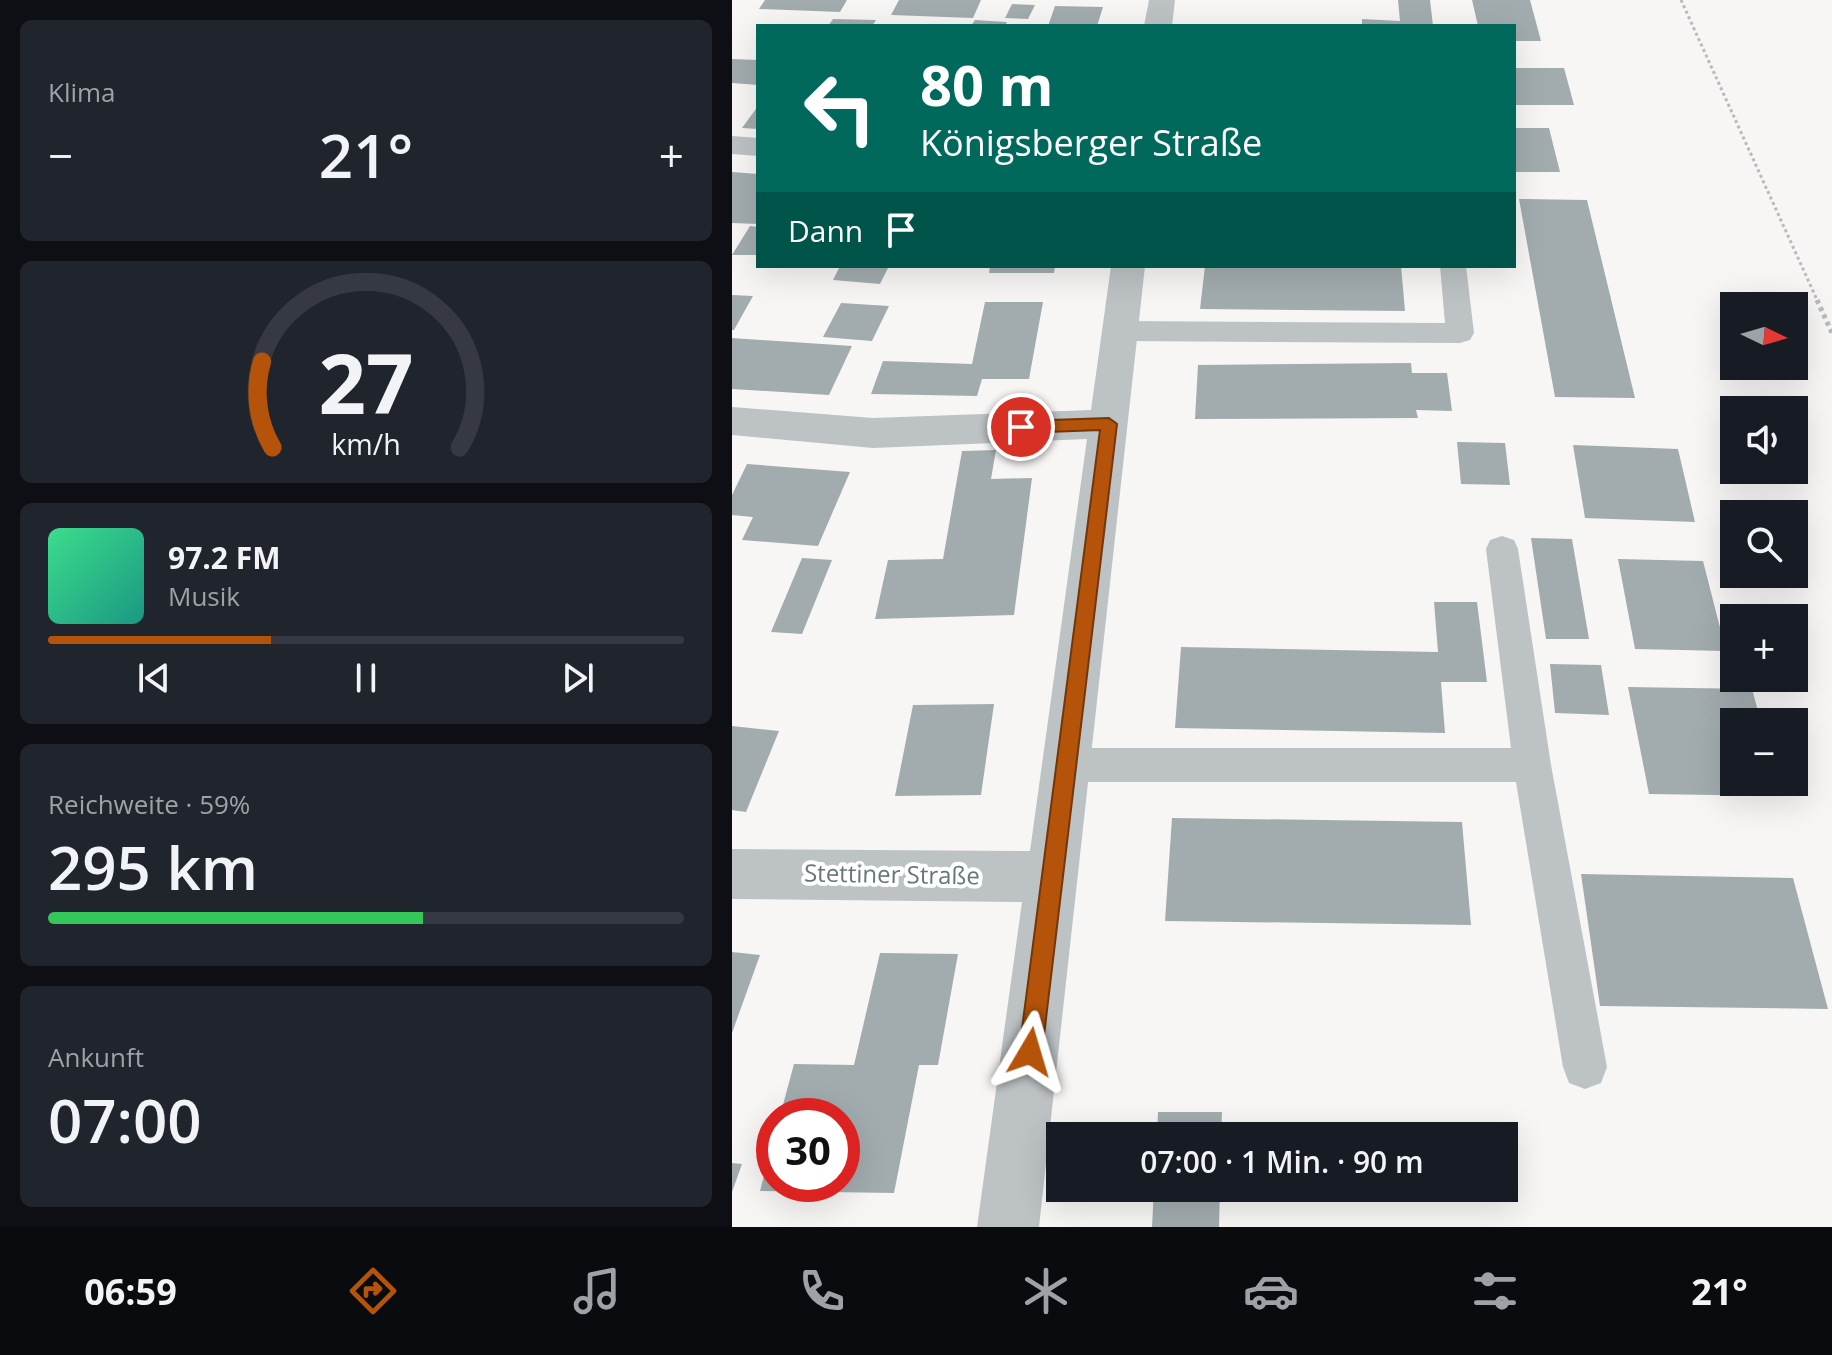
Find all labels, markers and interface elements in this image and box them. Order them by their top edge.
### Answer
text: 80 m [920,46,1054,122]
icon: left [788,56,892,160]
text: Klima [48,74,116,110]
text: 21° [319,114,413,196]
text: Königsberger Straße [920,118,1262,167]
text: − [48,125,73,185]
text: + [659,125,684,185]
icon: arrive [879,208,923,252]
text: Dann [788,210,863,251]
north arrow [1720,292,1808,380]
map controls [1720,292,1808,796]
text: 27 [318,325,414,438]
pin [987,393,1055,461]
button: sound [1720,396,1808,484]
icon: arrive [999,405,1043,449]
text: km/h [331,424,401,463]
button: search [1720,500,1808,588]
text: 97.2 FM [168,537,281,578]
text: Musik [168,578,240,614]
button: + [1720,604,1808,692]
icon: previous [132,656,176,700]
icon: pause [344,656,388,700]
icon: next [556,656,600,700]
button: − [1720,708,1808,796]
text: Reichweite · 59% [48,786,250,822]
text: 295 km [48,826,258,908]
street label: Stettiner Straße [804,855,980,892]
position arrow [988,1010,1072,1094]
text: Ankunft [48,1039,144,1075]
text: 07:00 [48,1079,202,1161]
speed limit sign: 30 [756,1098,860,1202]
text: 07:00 · 1 Min. · 90 m [1140,1141,1424,1182]
icon: directions [345,1263,401,1319]
icon: music [569,1263,625,1319]
icon: phone [794,1263,850,1319]
icon: climate [1018,1263,1074,1319]
icon: car [1243,1263,1299,1319]
icon: filters [1467,1263,1523,1319]
text: 06:59 [84,1267,177,1316]
text: 21° [1691,1267,1748,1316]

